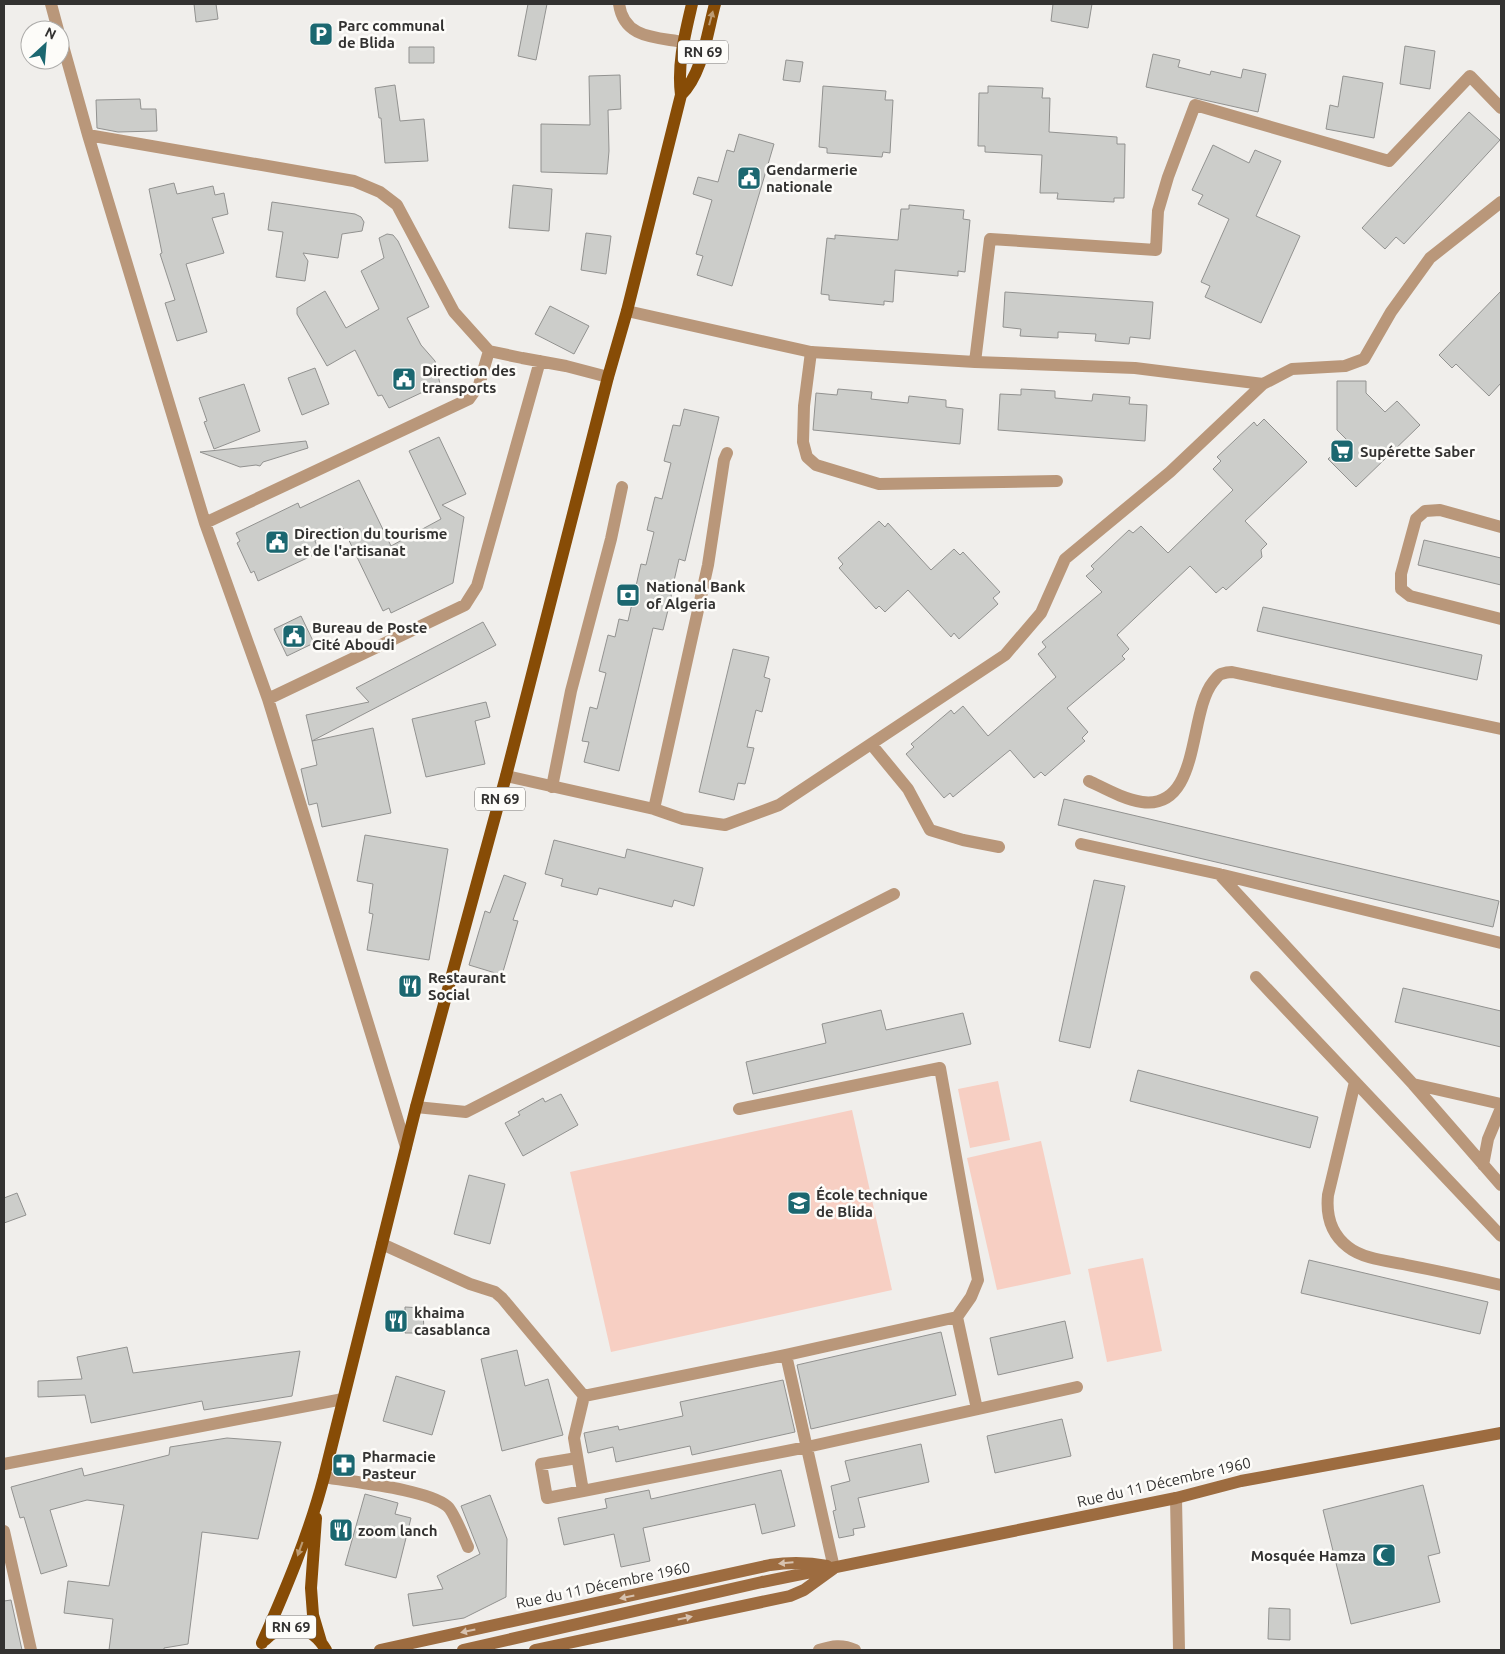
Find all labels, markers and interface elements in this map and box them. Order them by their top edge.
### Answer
one-way arrow [707,11,715,26]
place label: Parc communal de Blida [338,17,445,51]
north arrow [20,20,70,70]
parking icon: Parc communal de Blida [308,21,334,47]
text: N [42,24,59,43]
road number: RN 69 [678,41,728,64]
place label: Gendarmerie nationale [766,161,858,195]
public building icon: Gendarmerie nationale [736,165,762,191]
place label: Direction des transports [422,362,516,396]
public building icon: Direction des transports [391,366,417,392]
supermarket icon: Supérette Saber [1329,438,1355,464]
place label: Supérette Saber [1360,443,1476,460]
place label: Direction du tourisme et de l'artisanat [294,525,448,559]
public building icon: Direction du tourisme et de l'artisanat [264,529,290,555]
place label: National Bank of Algeria [646,578,746,612]
bank icon: National Bank of Algeria [615,582,641,608]
place label: Bureau de Poste Cité Aboudi [312,619,427,653]
public building icon: Bureau de Poste Cité Aboudi [281,623,307,649]
road number: RN 69 [475,788,525,811]
place label: Restaurant Social [428,969,506,1003]
restaurant icon: Restaurant Social [397,973,423,999]
place label: École technique de Blida [816,1186,928,1220]
school or university icon: École technique de Blida [786,1190,812,1216]
place label: khaima casablanca [414,1304,490,1338]
restaurant icon: khaima casablanca [383,1308,409,1334]
place label: Pharmacie Pasteur [362,1448,436,1482]
pharmacy icon: Pharmacie Pasteur [331,1452,357,1478]
street label: Rue du 11 Décembre 1960 [1075,1454,1253,1510]
restaurant icon: zoom lanch [328,1517,354,1543]
place label: zoom lanch [358,1522,437,1539]
one-way arrow [296,1542,304,1557]
mosque icon: Mosquée Hamza [1371,1542,1397,1568]
place label: Mosquée Hamza [1251,1547,1366,1564]
street label: Rue du 11 Décembre 1960 [514,1558,692,1612]
one-way arrow [778,1559,794,1567]
one-way arrow [618,1593,634,1601]
one-way arrow [677,1614,693,1622]
road number: RN 69 [266,1615,316,1638]
one-way arrow [461,1627,476,1635]

